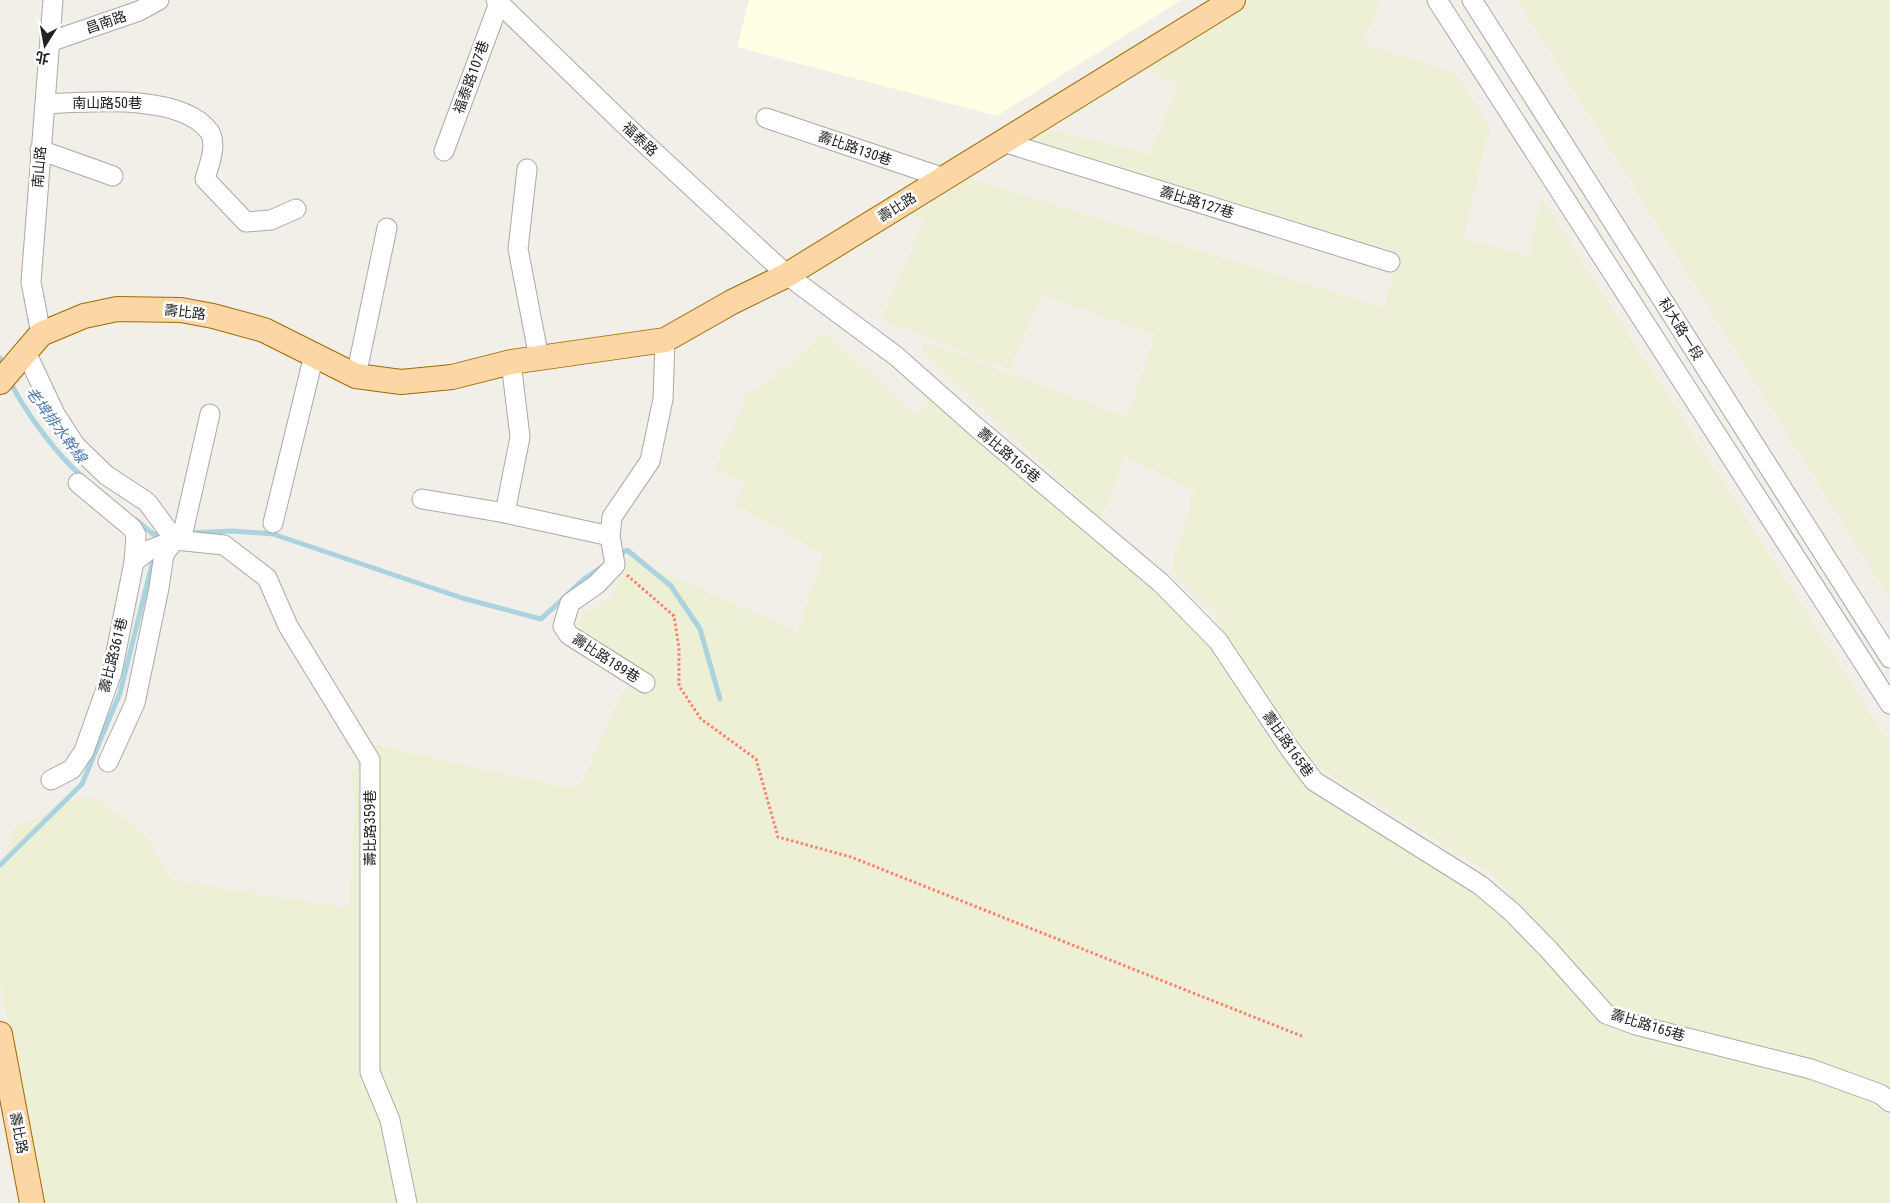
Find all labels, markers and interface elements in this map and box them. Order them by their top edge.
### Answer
street label: 昌南路 [84,8,128,36]
north arrow [20,20,70,70]
street label: 福泰路107巷 [450,38,492,116]
text: 北 [34,49,51,67]
street label: 南山路50巷 [72,95,142,111]
street label: 福泰路 [619,119,661,159]
street label: 壽比路130巷 [816,128,894,168]
street label: 南山路 [29,145,49,189]
street label: 壽比路127巷 [1158,183,1236,221]
street label: 壽比路 [875,189,919,225]
street label: 科大路一段 [1656,295,1706,363]
street label: 壽比路 [163,302,207,322]
water label: 老埤排水幹線 [22,384,91,468]
street label: 壽比路165巷 [974,424,1044,486]
street label: 壽比路361巷 [96,616,130,694]
street label: 壽比路189巷 [569,630,643,686]
street label: 壽比路165巷 [1259,708,1317,780]
street label: 壽比路359巷 [362,790,378,866]
street label: 壽比路165巷 [1609,1006,1687,1044]
street label: 壽比路 [7,1111,31,1155]

